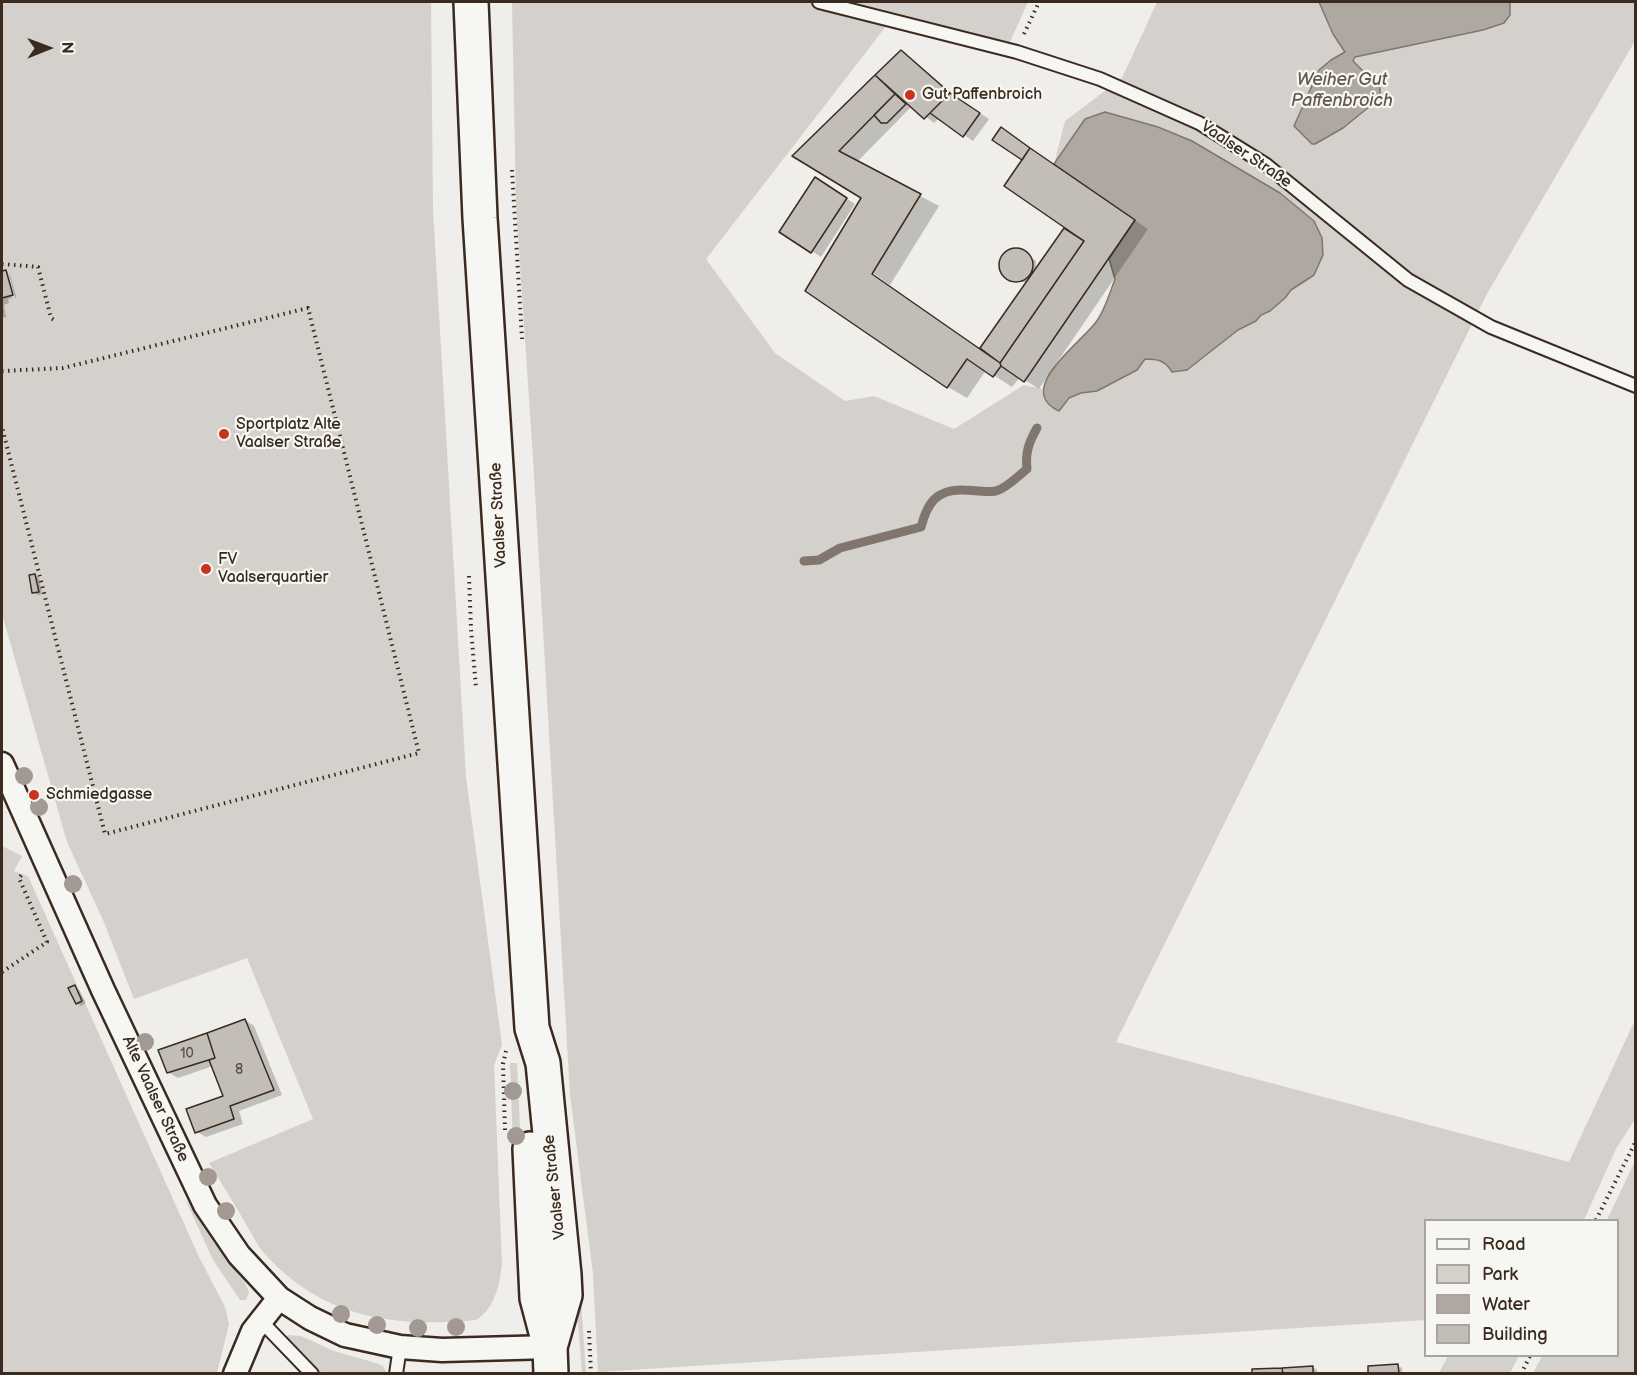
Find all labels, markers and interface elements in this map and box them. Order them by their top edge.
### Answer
north arrow [18,18,78,78]
text: N [57,41,76,54]
water label: Weiher Gut Paffenbroich [1291,69,1393,112]
place label: Gut Paffenbroich [922,85,1042,105]
marker: Gut Paffenbroich [903,88,917,102]
street label: Vaalser Straße [1197,118,1295,192]
place label: Sportplatz Alte Vaalser Straße [236,415,341,453]
marker: Sportplatz Alte Vaalser Straße [217,427,231,441]
street label: Vaalser Straße [487,462,511,568]
place label: FV Vaalserquartier [218,550,328,588]
marker: FV Vaalserquartier [199,562,213,576]
place label: Schmiedgasse [46,785,152,805]
marker: Schmiedgasse [27,788,41,802]
street label: Alte Vaalser Straße [117,1033,193,1165]
house number: 10 [180,1046,194,1062]
house number: 8 [235,1062,243,1078]
street label: Vaalser Straße [540,1134,570,1240]
legend [1424,1219,1619,1357]
text: Road [1482,1234,1526,1255]
text: Park [1482,1264,1518,1285]
text: Water [1482,1294,1530,1315]
text: Building [1482,1324,1548,1345]

